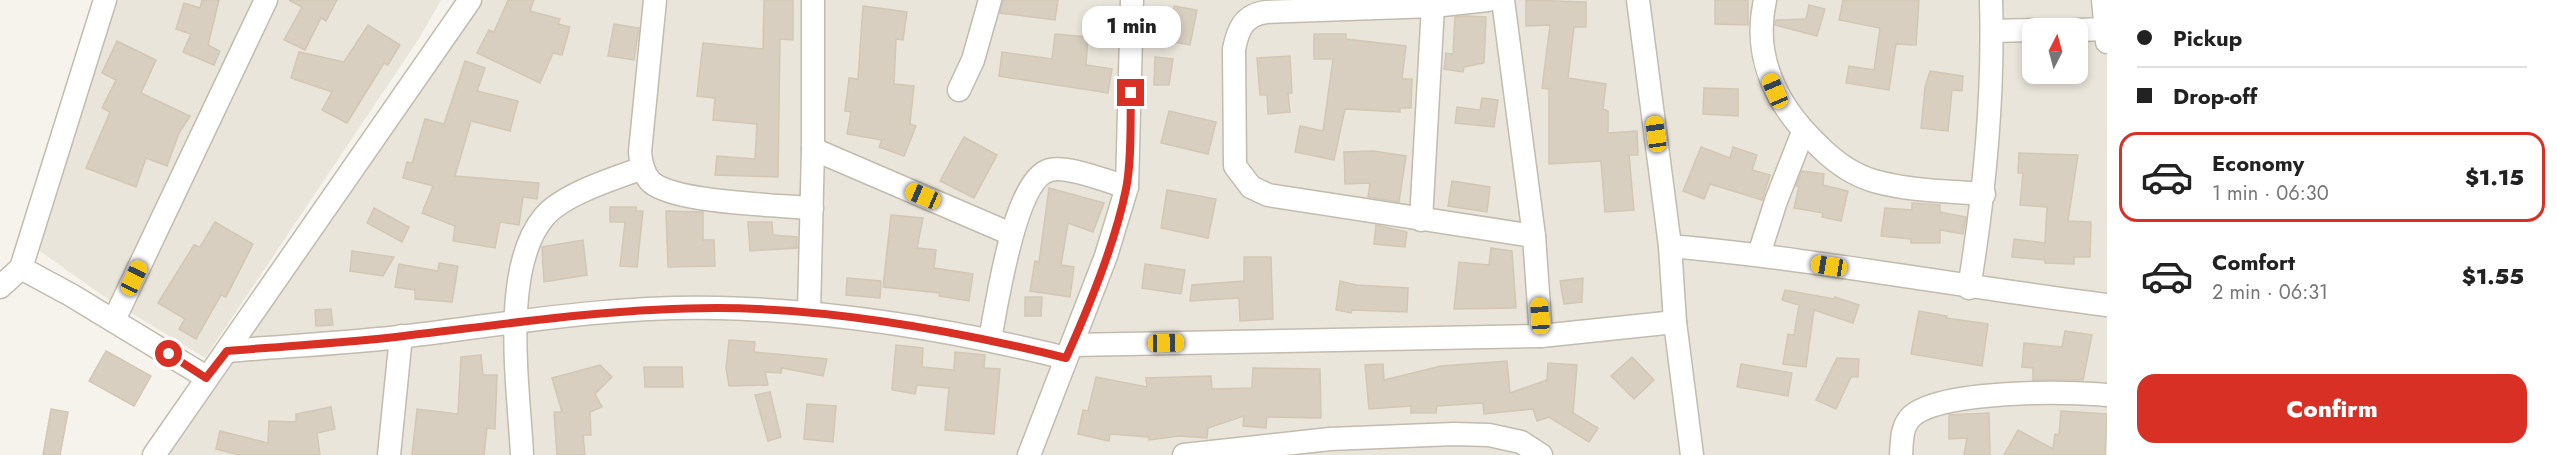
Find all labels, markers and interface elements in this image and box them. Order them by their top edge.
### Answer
callout: 1 min [1082,6,1180,48]
text: 1 min [1106,12,1157,41]
north arrow [2022,18,2088,84]
map controls [2022,18,2088,84]
text: Pickup [2173,22,2242,54]
car [1760,71,1790,111]
route end [1117,79,1144,106]
text: Drop-off [2173,80,2257,112]
car [1645,115,1667,153]
text: Economy [2212,147,2304,179]
icon: car [2140,150,2194,204]
text: $1.15 [2465,161,2524,193]
text: 1 min · 06:30 [2212,179,2329,208]
car [903,181,943,211]
text: Comfort [2212,246,2295,278]
icon: car [2140,249,2194,303]
car [1810,254,1848,278]
car [118,258,150,298]
text: $1.55 [2462,260,2524,292]
text: 2 min · 06:31 [2212,278,2328,307]
car [1530,297,1550,335]
car [1148,334,1184,352]
route start [155,340,182,367]
button: Confirm [2137,374,2527,443]

